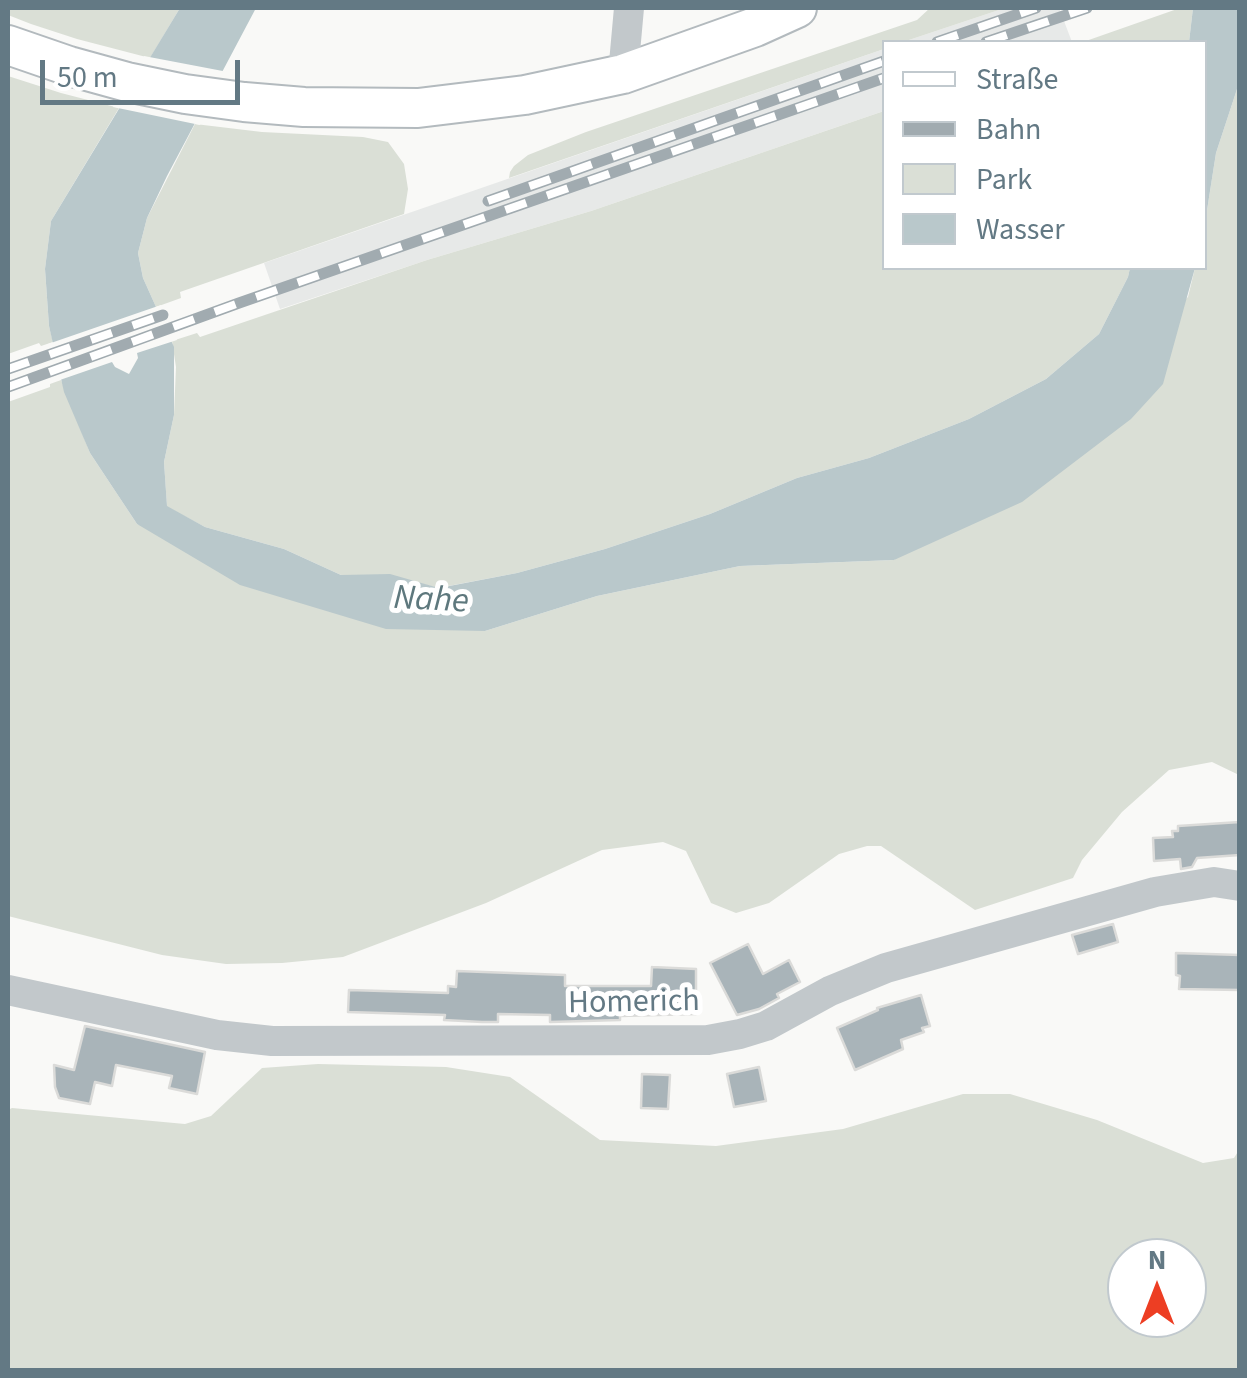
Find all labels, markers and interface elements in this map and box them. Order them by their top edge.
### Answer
scale bar [45,40,245,102]
legend [882,40,1207,270]
text: 50 m [57,56,118,99]
text: Straße [976,58,1058,101]
text: Bahn [976,108,1042,151]
text: Park [976,158,1032,201]
text: Wasser [976,208,1065,251]
water label: Nahe [392,579,470,625]
street label: Homerich [568,984,700,1024]
north arrow [1107,1238,1207,1338]
text: N [1148,1240,1166,1280]

